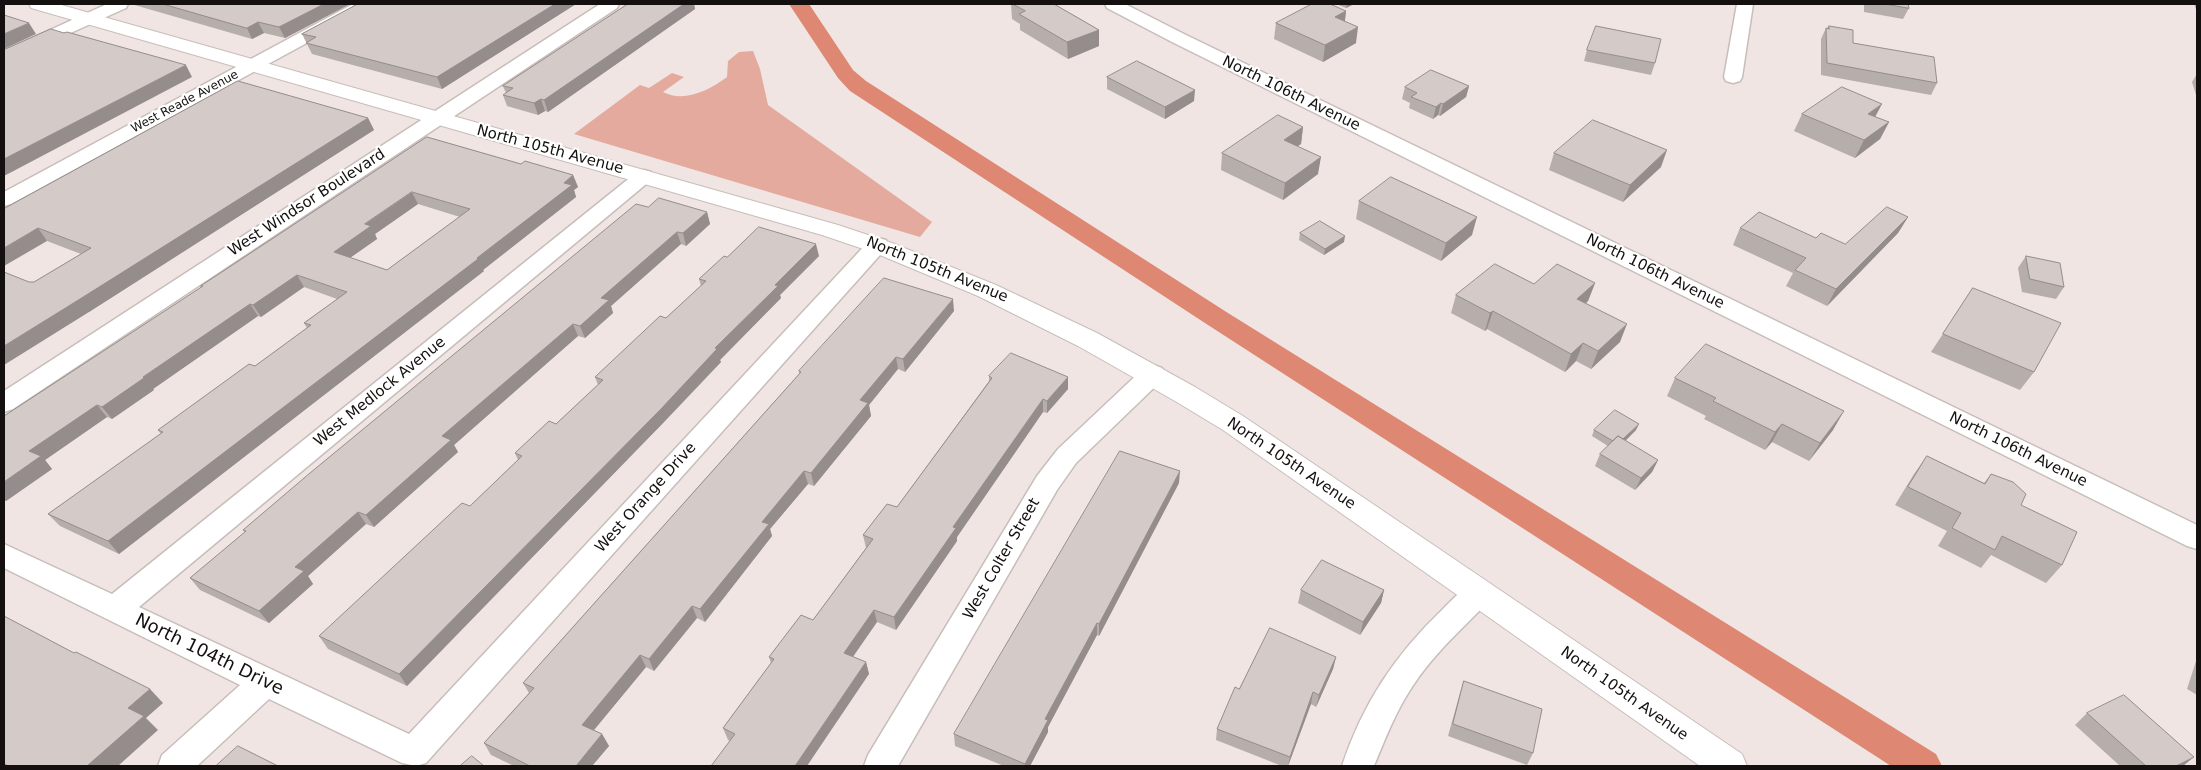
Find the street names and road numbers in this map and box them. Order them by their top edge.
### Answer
street label: North 106th Avenue [1219,53,1363,135]
street label: West Reade Avenue [129,68,241,136]
street label: North 105th Avenue [475,122,625,178]
street label: West Windsor Boulevard [225,146,389,260]
street label: North 106th Avenue [1583,231,1727,313]
street label: North 105th Avenue [864,233,1010,307]
street label: West Medlock Avenue [311,333,449,451]
street label: North 106th Avenue [1946,409,2090,491]
street label: North 105th Avenue [1223,414,1359,514]
street label: West Orange Drive [592,439,700,557]
street label: West Colter Street [960,495,1044,623]
street label: North 104th Drive [131,610,287,700]
street label: North 105th Avenue [1557,643,1691,745]

